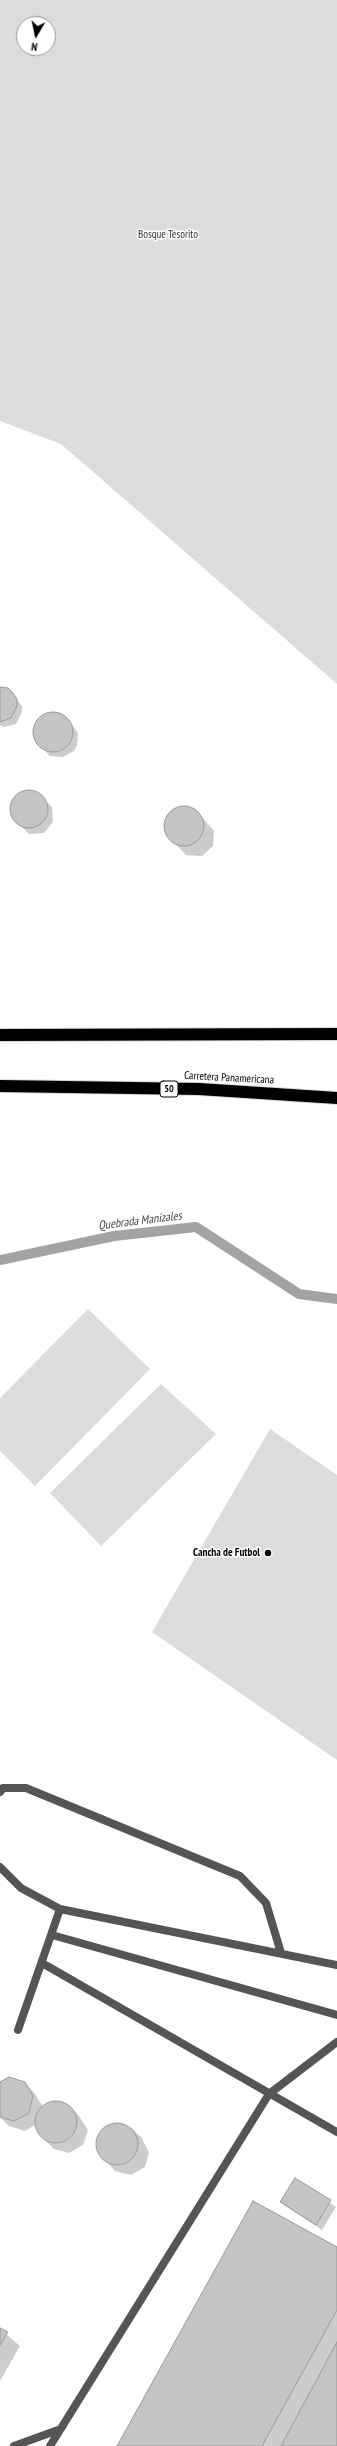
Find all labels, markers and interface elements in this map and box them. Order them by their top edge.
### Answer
north arrow [16,16,56,56]
text: N [30,39,38,54]
park label: Bosque Tesorito [138,228,198,242]
street label: Carretera Panamericana [184,1069,274,1087]
road number: 50 [160,1081,178,1097]
water label: Quebrada Manizales [98,1209,182,1233]
place label: Cancha de Futbol [193,1546,260,1560]
marker: Cancha de Futbol [263,1548,273,1558]

